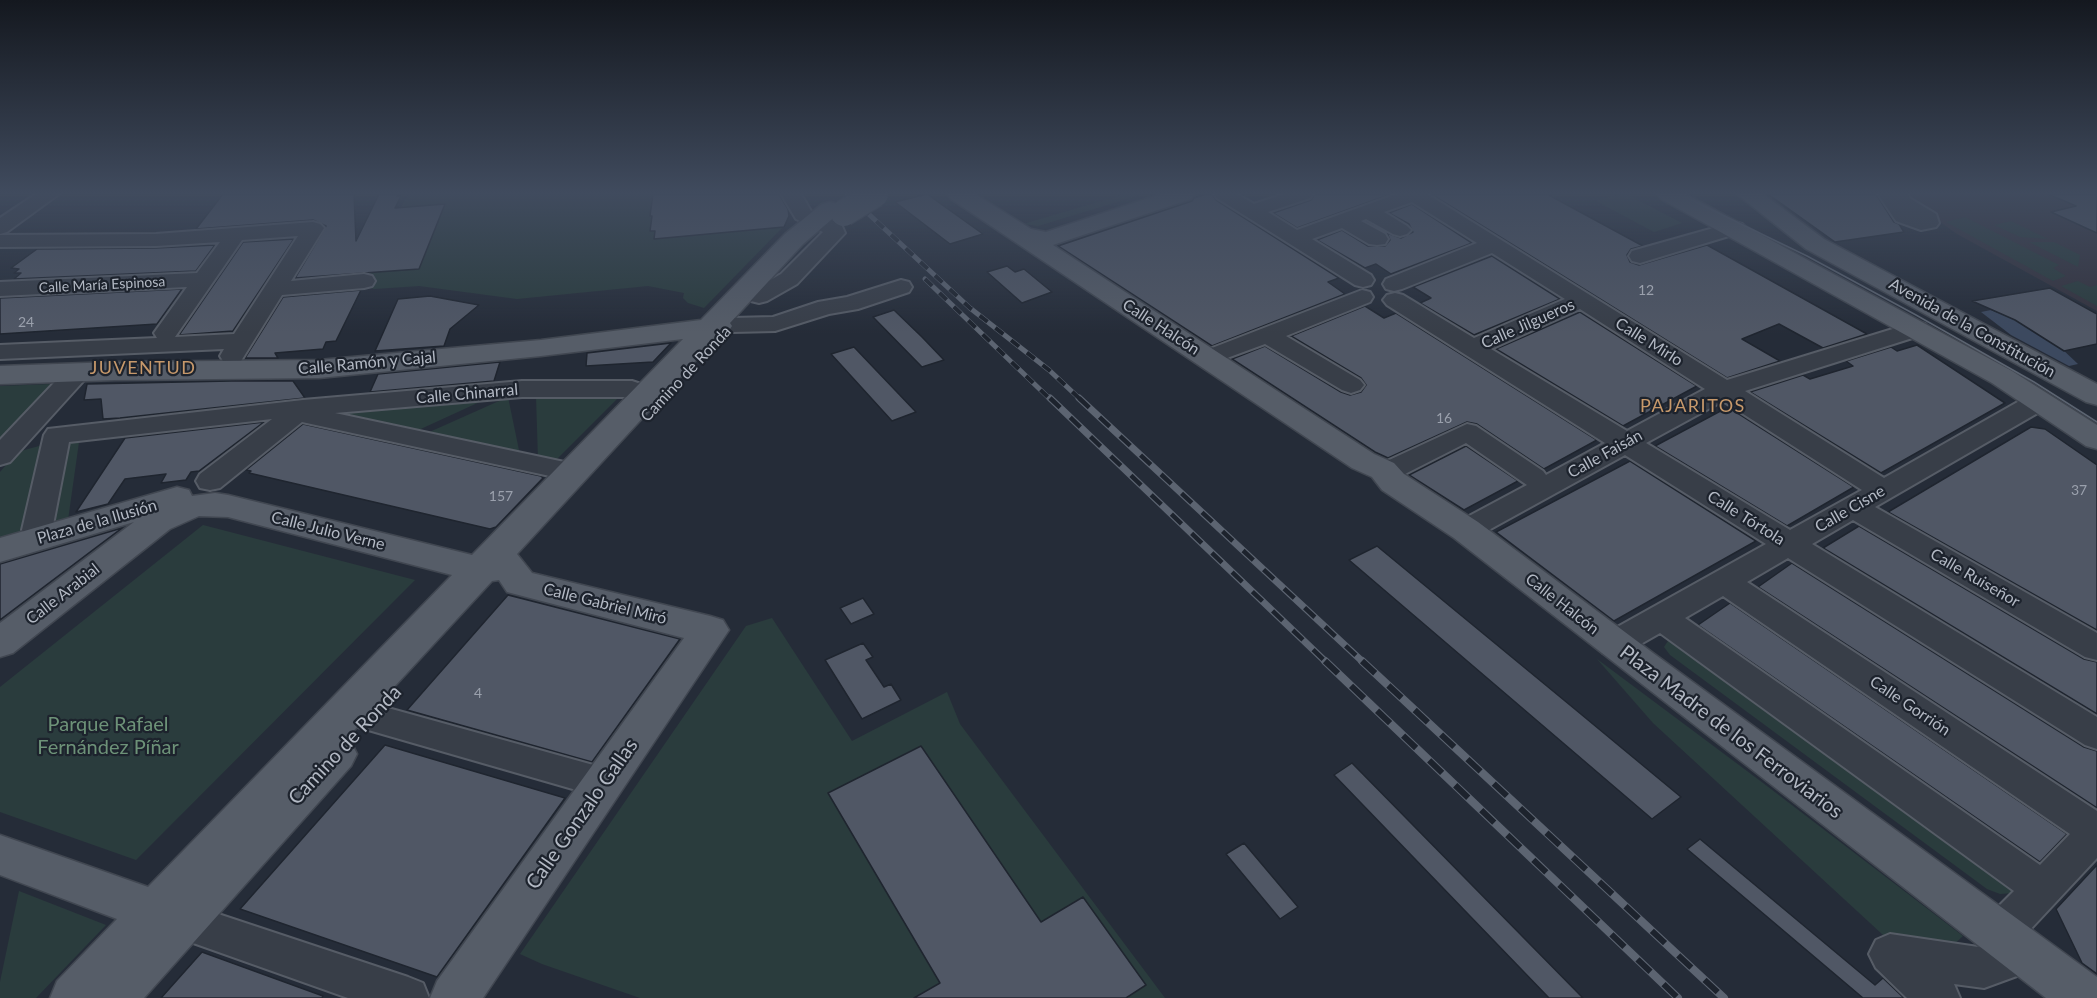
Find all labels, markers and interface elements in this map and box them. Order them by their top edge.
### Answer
street label: Calle María Espinosa [38,273,166,297]
street label: Avenida de la Constitución [1885,274,2059,382]
house number: 12 [1638,282,1654,298]
street label: Calle Halcón [1119,295,1203,359]
street label: Calle Jilgueros [1478,295,1578,353]
house number: 24 [18,314,34,330]
street label: Calle Mirlo [1612,314,1686,370]
street label: Camino de Ronda [637,322,735,426]
street label: Calle Ramón y Cajal [297,347,437,379]
district label: JUVENTUD [90,357,196,379]
street label: Calle Chinarral [415,380,519,408]
district label: PAJARITOS [1640,395,1746,417]
house number: 16 [1436,410,1452,426]
street label: Calle Faisán [1564,426,1646,482]
street label: Calle Cisne [1812,481,1888,537]
house number: 37 [2071,482,2087,498]
street label: Calle Tórtola [1704,487,1788,549]
house number: 157 [489,488,513,504]
street label: Plaza de la Ilusión [35,496,159,548]
street label: Calle Julio Verne [269,508,387,554]
street label: Calle Ruiseñor [1927,545,2023,611]
street label: Calle Arabial [23,559,103,629]
street label: Calle Halcón [1521,569,1603,639]
street label: Calle Gabriel Miró [541,579,669,629]
street label: Plaza Madre de los Ferroviarios [1615,640,1847,824]
street label: Calle Gorrión [1866,672,1954,740]
street label: Camino de Ronda [284,680,406,810]
house number: 4 [474,685,482,701]
park label: Parque Rafael Fernández Píñar [37,713,179,760]
street label: Calle Gonzalo Gallas [521,734,643,894]

